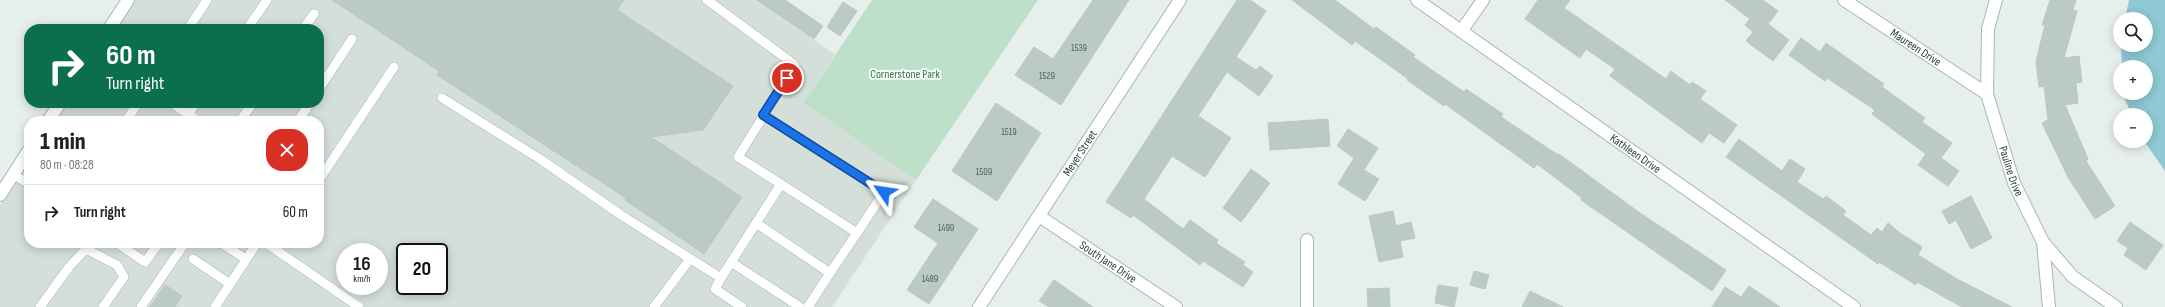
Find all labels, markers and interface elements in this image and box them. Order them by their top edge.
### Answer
map controls [2113,12,2153,148]
button: search [2113,12,2153,52]
street label: Maureen Drive [1888,25,1944,69]
text: 60 m [106,39,155,72]
icon: right [40,40,92,92]
house number: 1539 [1071,42,1087,54]
button: + [2113,60,2153,100]
pin [770,61,804,95]
icon: arrive [776,67,798,89]
park label: Cornerstone Park [870,67,940,82]
house number: 1529 [1039,70,1055,82]
text: Turn right [106,73,164,94]
button: − [2113,108,2153,148]
house number: 1519 [1001,126,1017,138]
text: 1 min [40,127,86,156]
street label: Meyer Street [1059,127,1100,179]
button: close [266,129,308,171]
street label: Kathleen Drive [1607,130,1664,177]
street label: Pauline Drive [1996,144,2027,199]
text: 80 m · 08:28 [40,157,94,173]
house number: 1509 [976,166,992,178]
position arrow [863,171,905,213]
icon: right [40,202,62,224]
text: Turn right [74,203,126,222]
text: 60 m [283,203,308,222]
house number: 1499 [938,222,954,234]
street label: South Jane Drive [1077,237,1140,286]
speed limit sign: 20 [396,243,448,295]
text: 16 [353,252,371,276]
text: km/h [353,273,371,285]
house number: 1489 [922,273,938,285]

